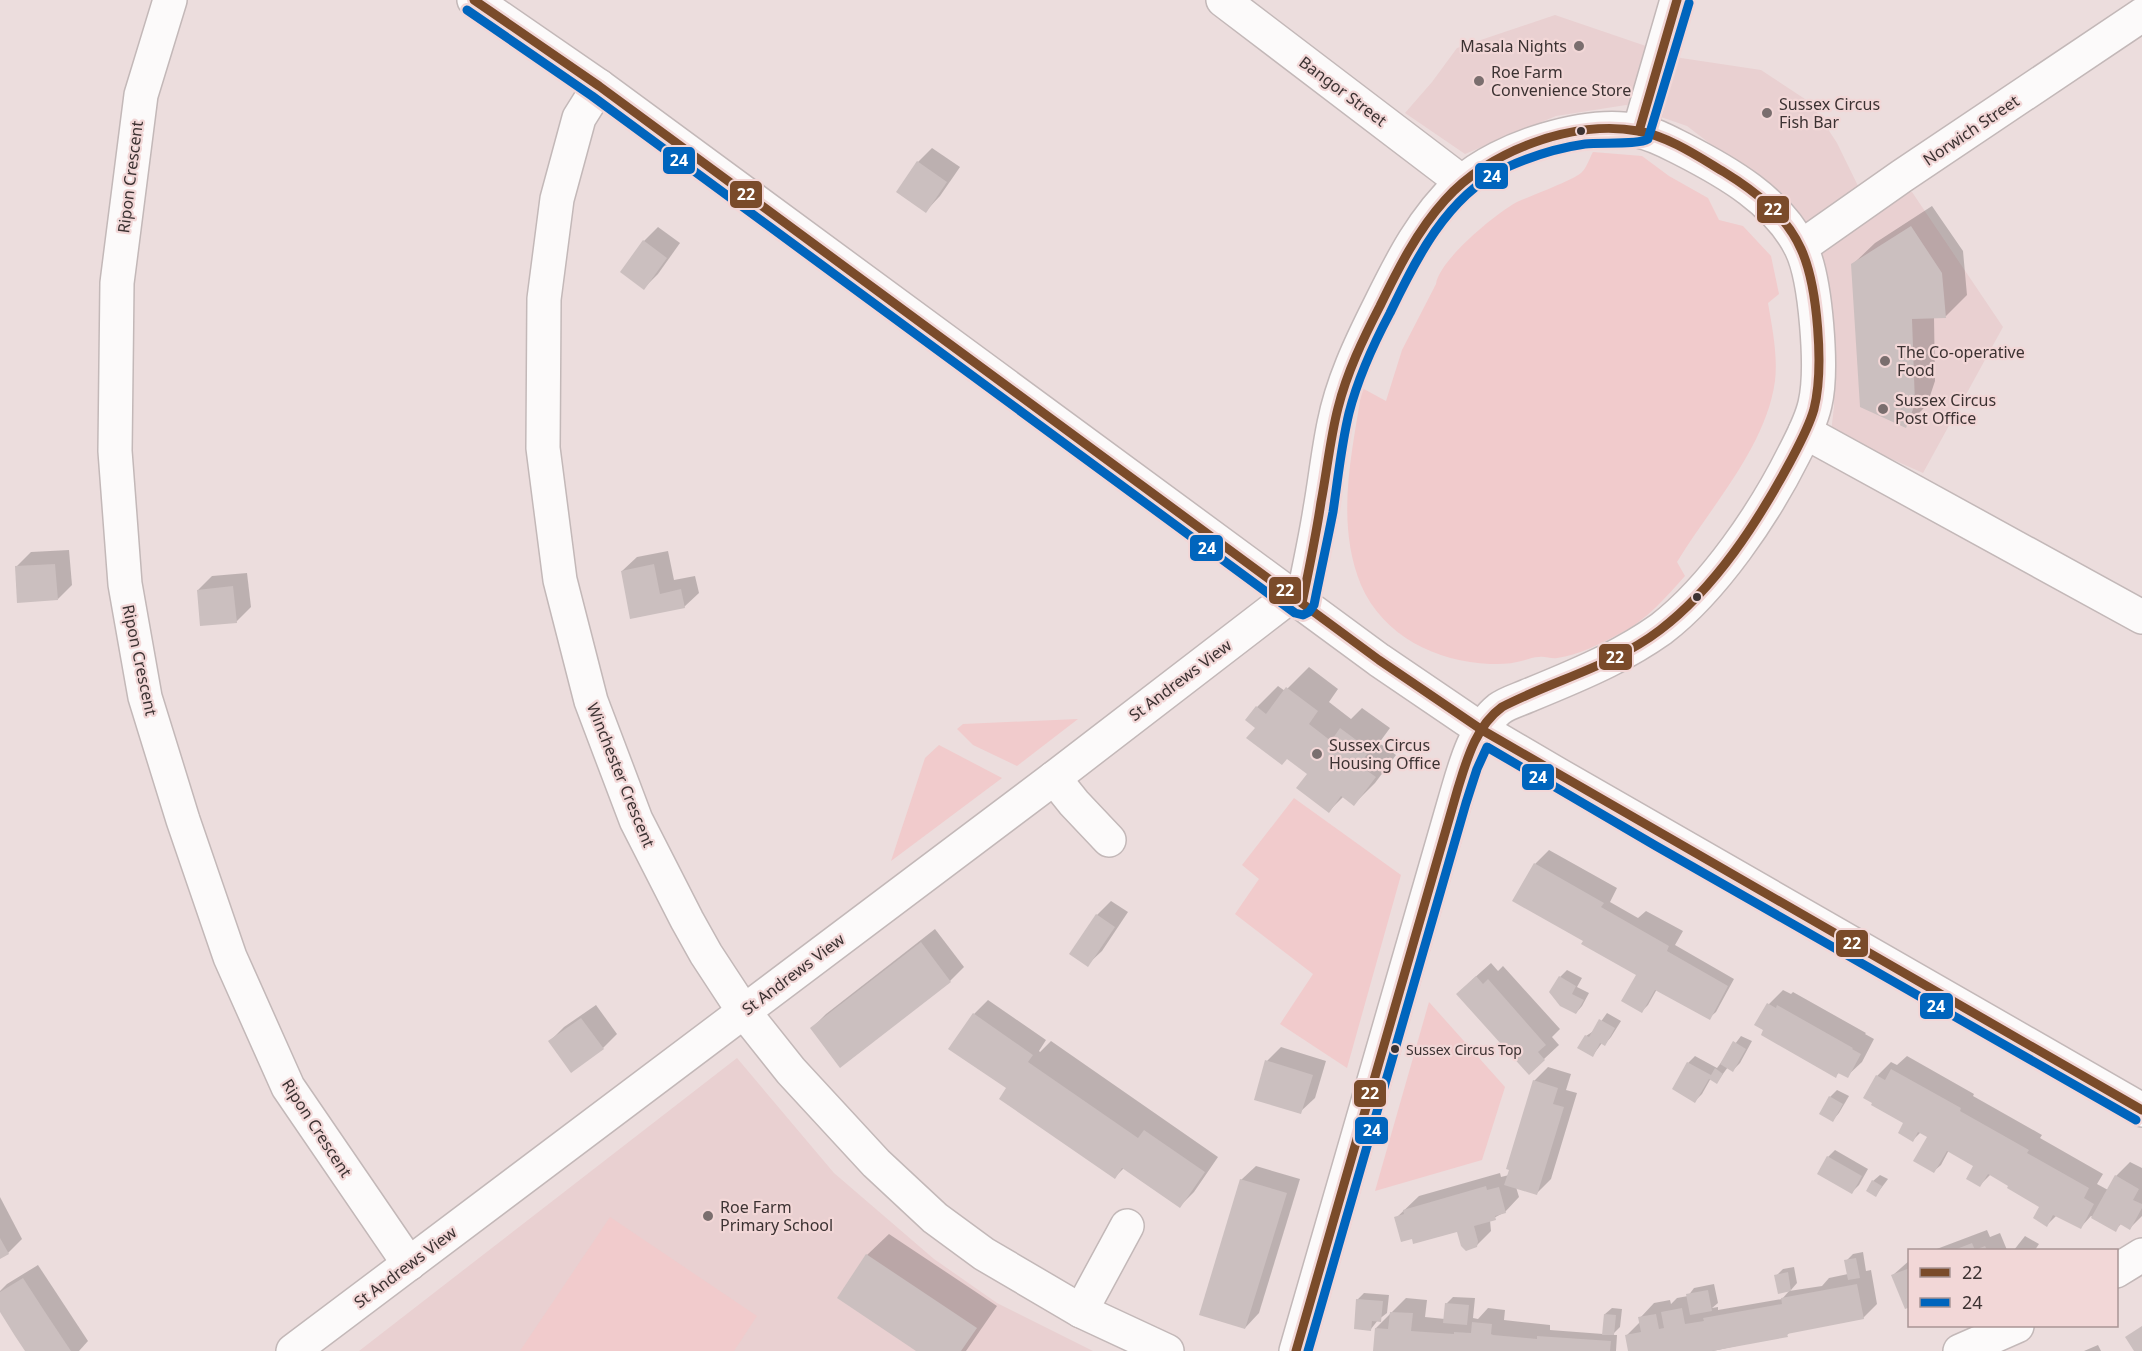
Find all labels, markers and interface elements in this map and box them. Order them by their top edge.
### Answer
place label: Masala Nights [1460,35,1567,57]
marker: Masala Nights [1572,39,1586,53]
street label: Bangor Street [1295,51,1391,131]
place label: Roe Farm Convenience Store [1491,61,1631,101]
marker: Roe Farm Convenience Store [1472,74,1486,88]
street label: Norwich Street [1919,90,2024,170]
place label: Sussex Circus Fish Bar [1779,93,1880,133]
marker: Sussex Circus Fish Bar [1760,106,1774,120]
street label: Ripon Crescent [112,119,148,234]
unlabelled marker [1575,125,1587,137]
line badge: 24 [662,146,696,175]
text: 24 [670,149,688,171]
line badge: 24 [1474,162,1509,190]
text: 24 [1483,165,1501,187]
line badge: 22 [729,180,763,209]
text: 22 [737,183,755,205]
line badge: 22 [1756,195,1790,224]
text: 22 [1764,198,1782,220]
place label: The Co-operative Food [1897,341,2025,381]
marker: The Co-operative Food [1878,354,1892,368]
place label: Sussex Circus Post Office [1895,389,1996,429]
marker: Sussex Circus Post Office [1876,402,1890,416]
line badge: 24 [1189,534,1224,562]
text: 24 [1198,537,1216,559]
line badge: 22 [1268,576,1302,605]
text: 22 [1276,579,1294,601]
unlabelled marker [1691,591,1703,603]
street label: Ripon Crescent [117,602,163,718]
street label: St Andrews View [1124,634,1236,726]
line badge: 22 [1598,643,1633,671]
text: 22 [1606,646,1624,668]
street label: Winchester Crescent [582,699,660,851]
place label: Sussex Circus Housing Office [1329,734,1440,774]
marker: Sussex Circus Housing Office [1310,747,1324,761]
line badge: 24 [1521,763,1555,791]
text: 24 [1529,766,1547,788]
street label: St Andrews View [737,928,849,1020]
line badge: 22 [1835,929,1869,958]
text: 22 [1843,932,1861,954]
line badge: 24 [1919,992,1954,1020]
text: 24 [1927,995,1945,1017]
place label: Sussex Circus Top [1406,1040,1522,1059]
marker: Sussex Circus Top [1389,1043,1401,1055]
street label: Ripon Crescent [277,1075,357,1182]
line badge: 22 [1353,1079,1387,1108]
text: 22 [1361,1082,1379,1104]
line badge: 24 [1354,1116,1389,1145]
text: 24 [1363,1119,1381,1141]
place label: Roe Farm Primary School [720,1196,833,1236]
marker: Roe Farm Primary School [701,1209,715,1223]
street label: St Andrews View [349,1221,461,1313]
legend [1908,1249,2118,1327]
text: 22 [1962,1260,1983,1284]
text: 24 [1962,1290,1983,1314]

